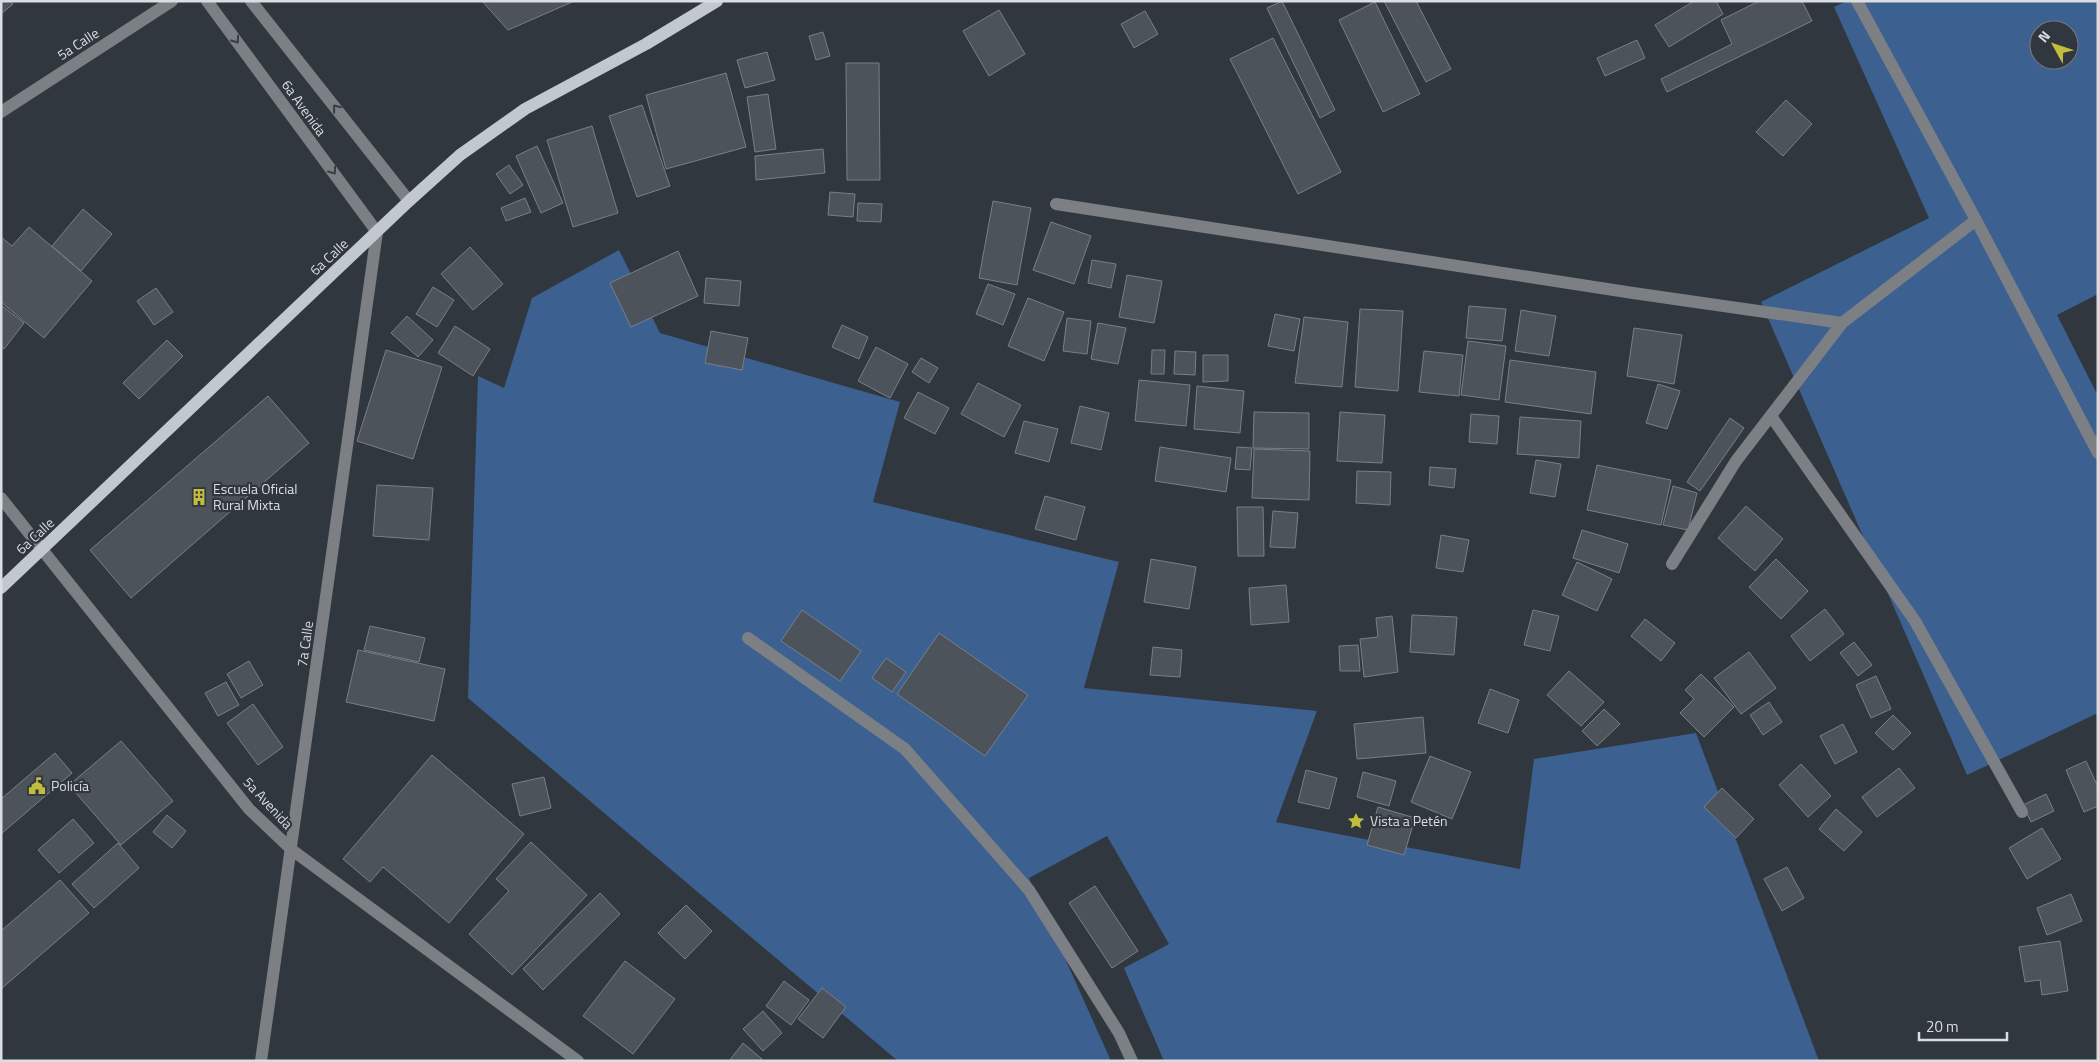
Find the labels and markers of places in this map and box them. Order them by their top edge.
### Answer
place label: Escuela Oficial Rural Mixta [213,478,298,515]
building icon: Escuela Oficial Rural Mixta [189,487,209,507]
place label: Policía [51,775,89,796]
public building icon: Policía [27,776,47,796]
place label: Vista a Petén [1370,810,1448,831]
place icon: Vista a Petén [1346,811,1366,831]

